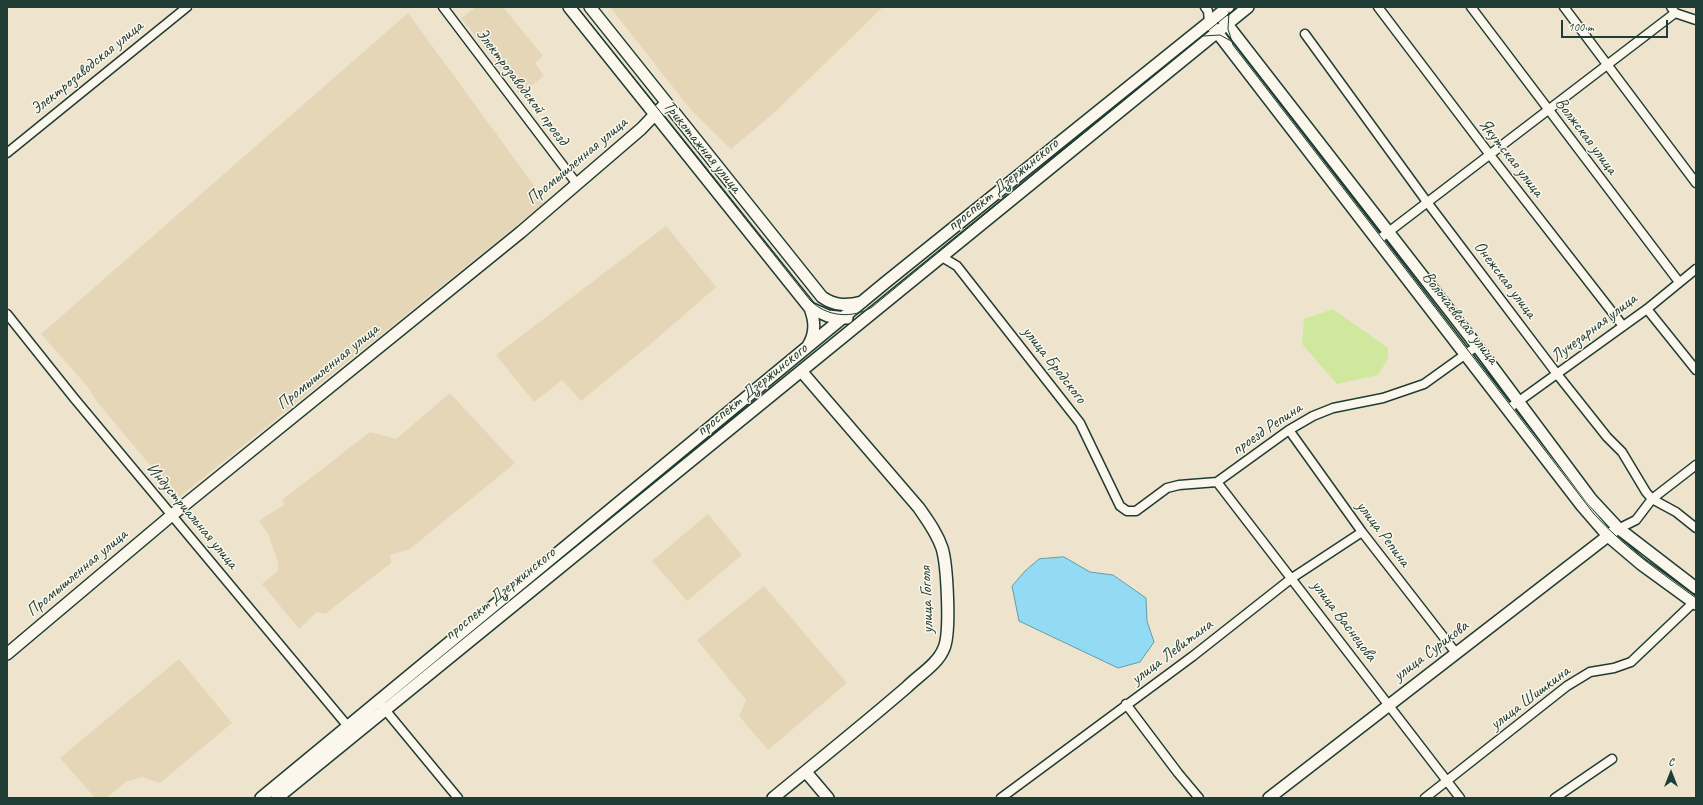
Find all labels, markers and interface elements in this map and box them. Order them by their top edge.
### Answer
scale bar [1563,12,1670,38]
street label: Электрозаводская улица [27,16,147,120]
text: 100 m [1568,19,1594,35]
street label: Электрозаводской проезд [471,24,573,150]
street label: Волжская улица [1550,93,1622,179]
street label: Трикотажная улица [658,97,746,197]
street label: Промышленная улица [522,113,632,209]
street label: Якутская улица [1474,115,1548,201]
street label: проспект Дзержинского [943,134,1063,236]
street label: Онежская улица [1469,237,1541,323]
street label: Волочаевская улица [1417,268,1503,368]
street label: Лучезарная улица [1547,289,1641,367]
street label: Промышленная улица [273,320,383,414]
street label: улица Бродского [1017,322,1091,408]
street label: проспект Дзержинского [692,339,812,441]
street label: проезд Репина [1228,398,1306,460]
street label: Индустриальная улица [142,459,242,573]
street label: улица Репина [1352,497,1414,571]
street label: Промышленная улица [22,525,132,621]
street label: проспект Дзержинского [440,543,560,645]
street label: улица Гоголя [916,566,938,634]
street label: улица Васнецова [1307,576,1381,666]
street label: улица Левитана [1127,615,1217,689]
street label: улица Сурикова [1389,616,1473,686]
street label: улица Шишкина [1486,661,1574,735]
north arrow [1651,753,1691,793]
text: С [1668,754,1674,768]

